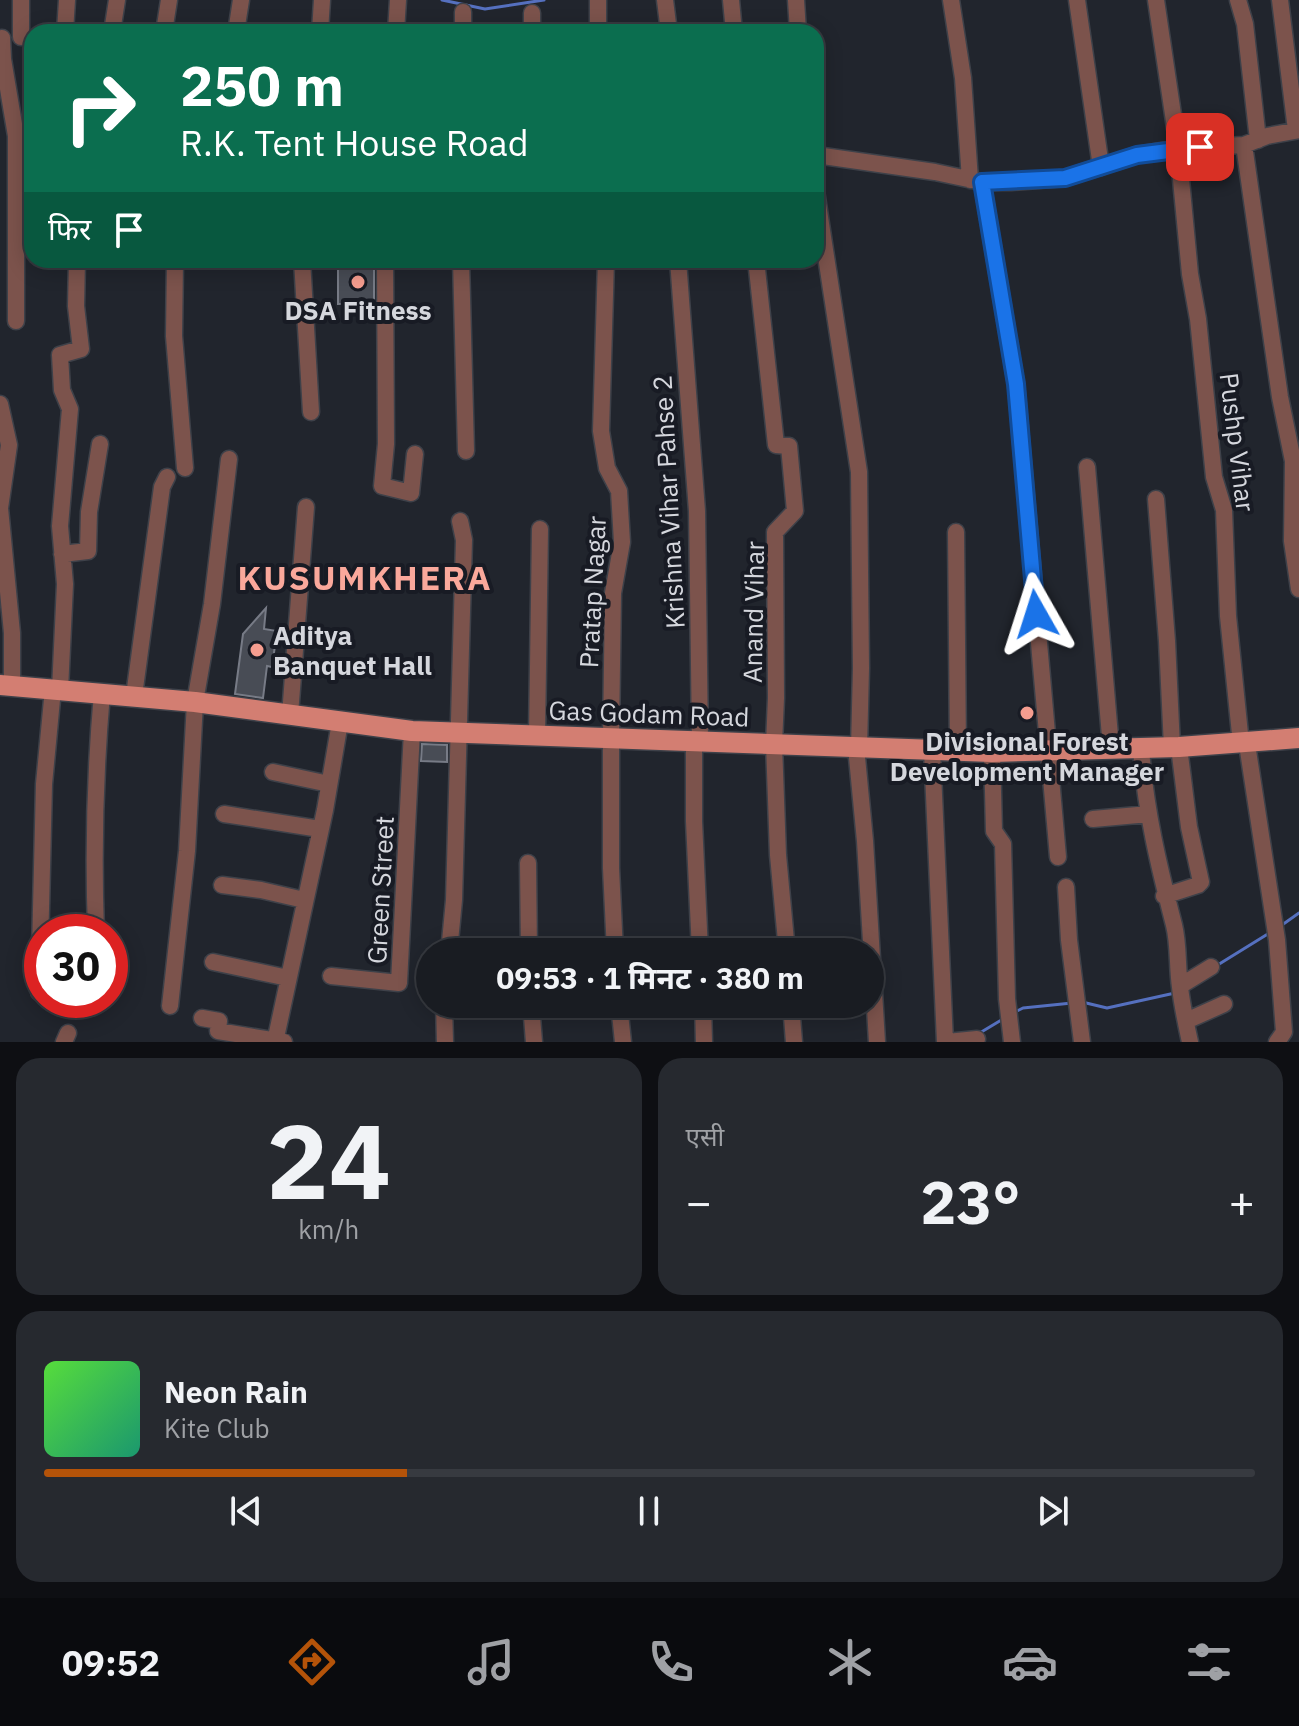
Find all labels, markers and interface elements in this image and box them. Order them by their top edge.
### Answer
text: 250 m [180,49,344,121]
icon: right [48,56,152,160]
pin [1166,113,1234,181]
text: R.K. Tent House Road [180,119,529,166]
icon: arrive [1178,125,1222,169]
icon: arrive [107,208,151,252]
text: फिर [48,209,91,248]
marker: DSA Fitness [349,273,367,291]
place label: DSA Fitness [284,293,432,327]
street label: Pushp Vihar [1213,371,1263,514]
street label: Krishna Vihar Pahse 2 [644,374,692,630]
street label: Pratap Nagar [571,515,613,669]
street label: Anand Vihar [735,540,771,683]
district label: KUSUMKHERA [237,555,493,599]
position arrow [994,572,1078,656]
place label: Aditya Banquet Hall [273,618,432,682]
marker: Aditya Banquet Hall [248,641,266,659]
street label: Gas Godam Road [548,693,750,733]
marker: Divisional Forest Development Manager [1018,704,1036,722]
place label: Divisional Forest Development Manager [890,724,1164,788]
street label: Green Street [359,815,401,965]
speed limit sign: 30 [24,914,128,1018]
text: 09:53 · 1 मिनट · 380 m [496,958,804,997]
text: 24 [266,1092,391,1228]
text: एसी [686,1119,724,1153]
text: 23° [920,1162,1020,1241]
text: − [686,1173,712,1230]
text: + [1229,1173,1255,1230]
text: km/h [298,1212,359,1246]
text: Neon Rain [164,1372,308,1411]
text: Kite Club [164,1411,269,1445]
icon: previous [224,1489,268,1533]
icon: pause [627,1489,671,1533]
icon: next [1031,1489,1075,1533]
icon: directions [284,1634,340,1690]
icon: music [463,1634,519,1690]
icon: phone [643,1634,699,1690]
icon: climate [822,1634,878,1690]
icon: car [1002,1634,1058,1690]
icon: filters [1181,1634,1237,1690]
text: 09:52 [62,1639,160,1686]

